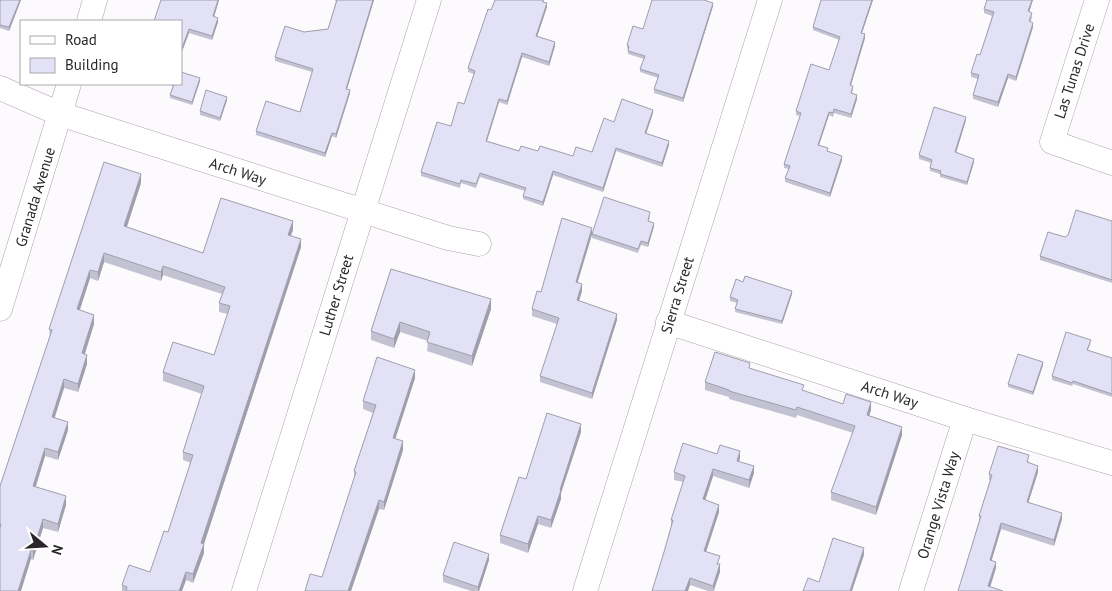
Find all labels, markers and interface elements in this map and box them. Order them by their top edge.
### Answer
legend [20,20,182,85]
street label: Las Tunas Drive [1050,21,1098,121]
text: Road [65,30,97,49]
text: Building [65,55,119,74]
street label: Granada Avenue [11,145,59,249]
street label: Arch Way [207,153,269,189]
street label: Luther Street [315,252,357,338]
street label: Sierra Street [656,254,698,336]
street label: Arch Way [859,376,921,412]
street label: Orange Vista Way [913,449,963,561]
north arrow [20,521,70,571]
text: N [47,543,67,557]

